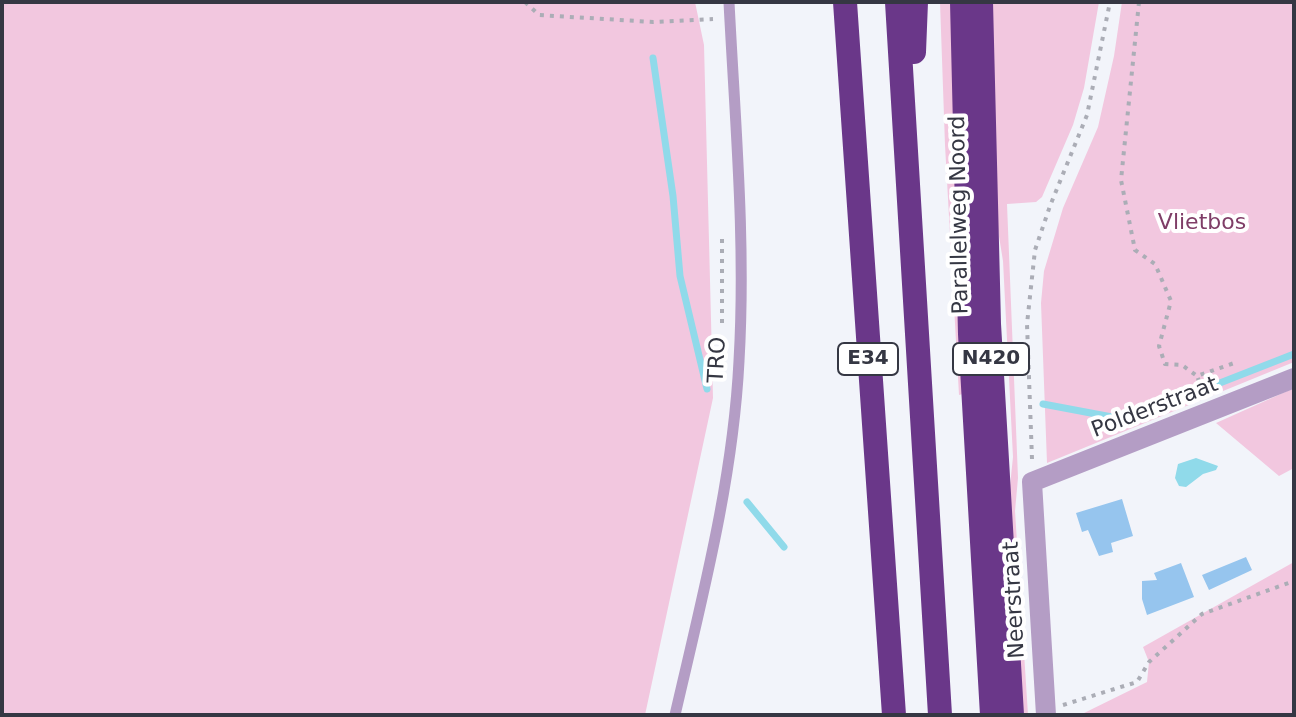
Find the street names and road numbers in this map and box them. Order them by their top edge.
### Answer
street label: Parallelweg Noord [945,115,975,315]
street label: TRO [704,336,732,384]
road number: E34 [838,343,898,375]
road number: N420 [953,343,1029,375]
street label: Polderstraat [1088,372,1222,444]
street label: Neerstraat [999,541,1031,659]

